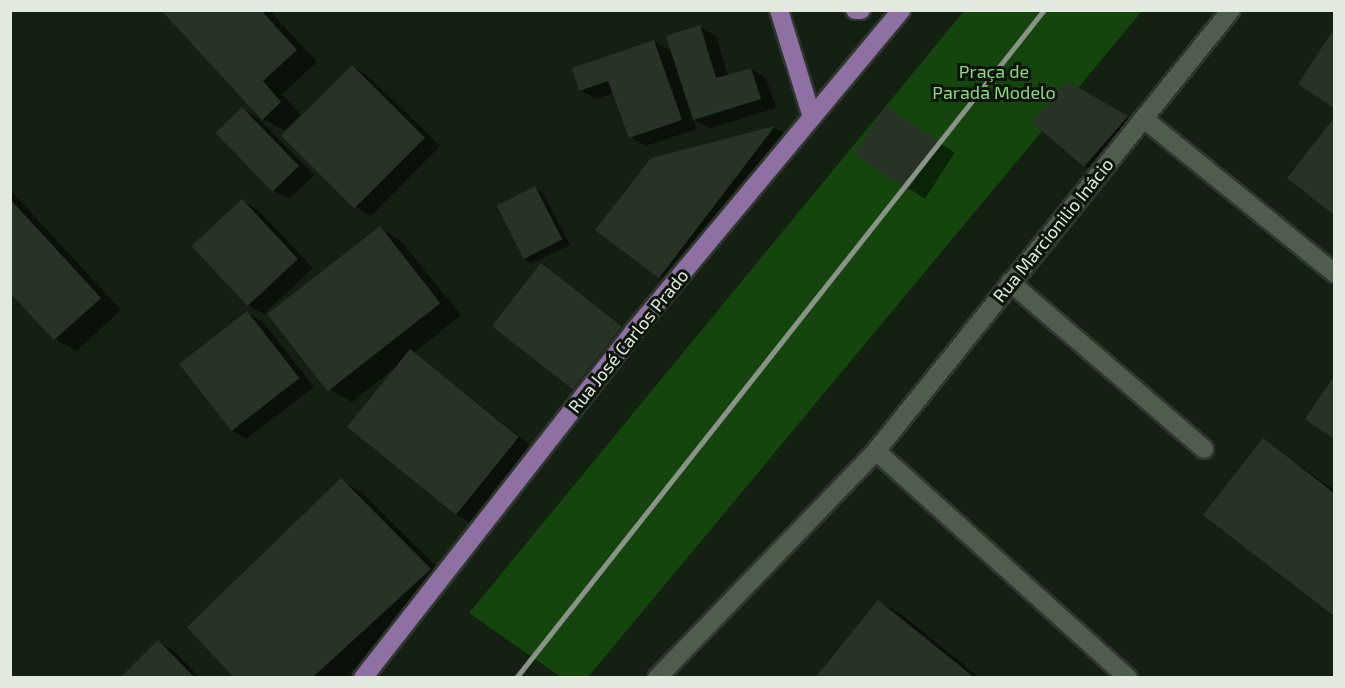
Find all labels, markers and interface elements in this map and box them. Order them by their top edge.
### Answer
park label: Praça de Parada Modelo [932,61,1056,104]
street label: Rua Marcionilio Inácio [988,154,1118,306]
street label: Rua José Carlos Prado [563,265,693,417]

